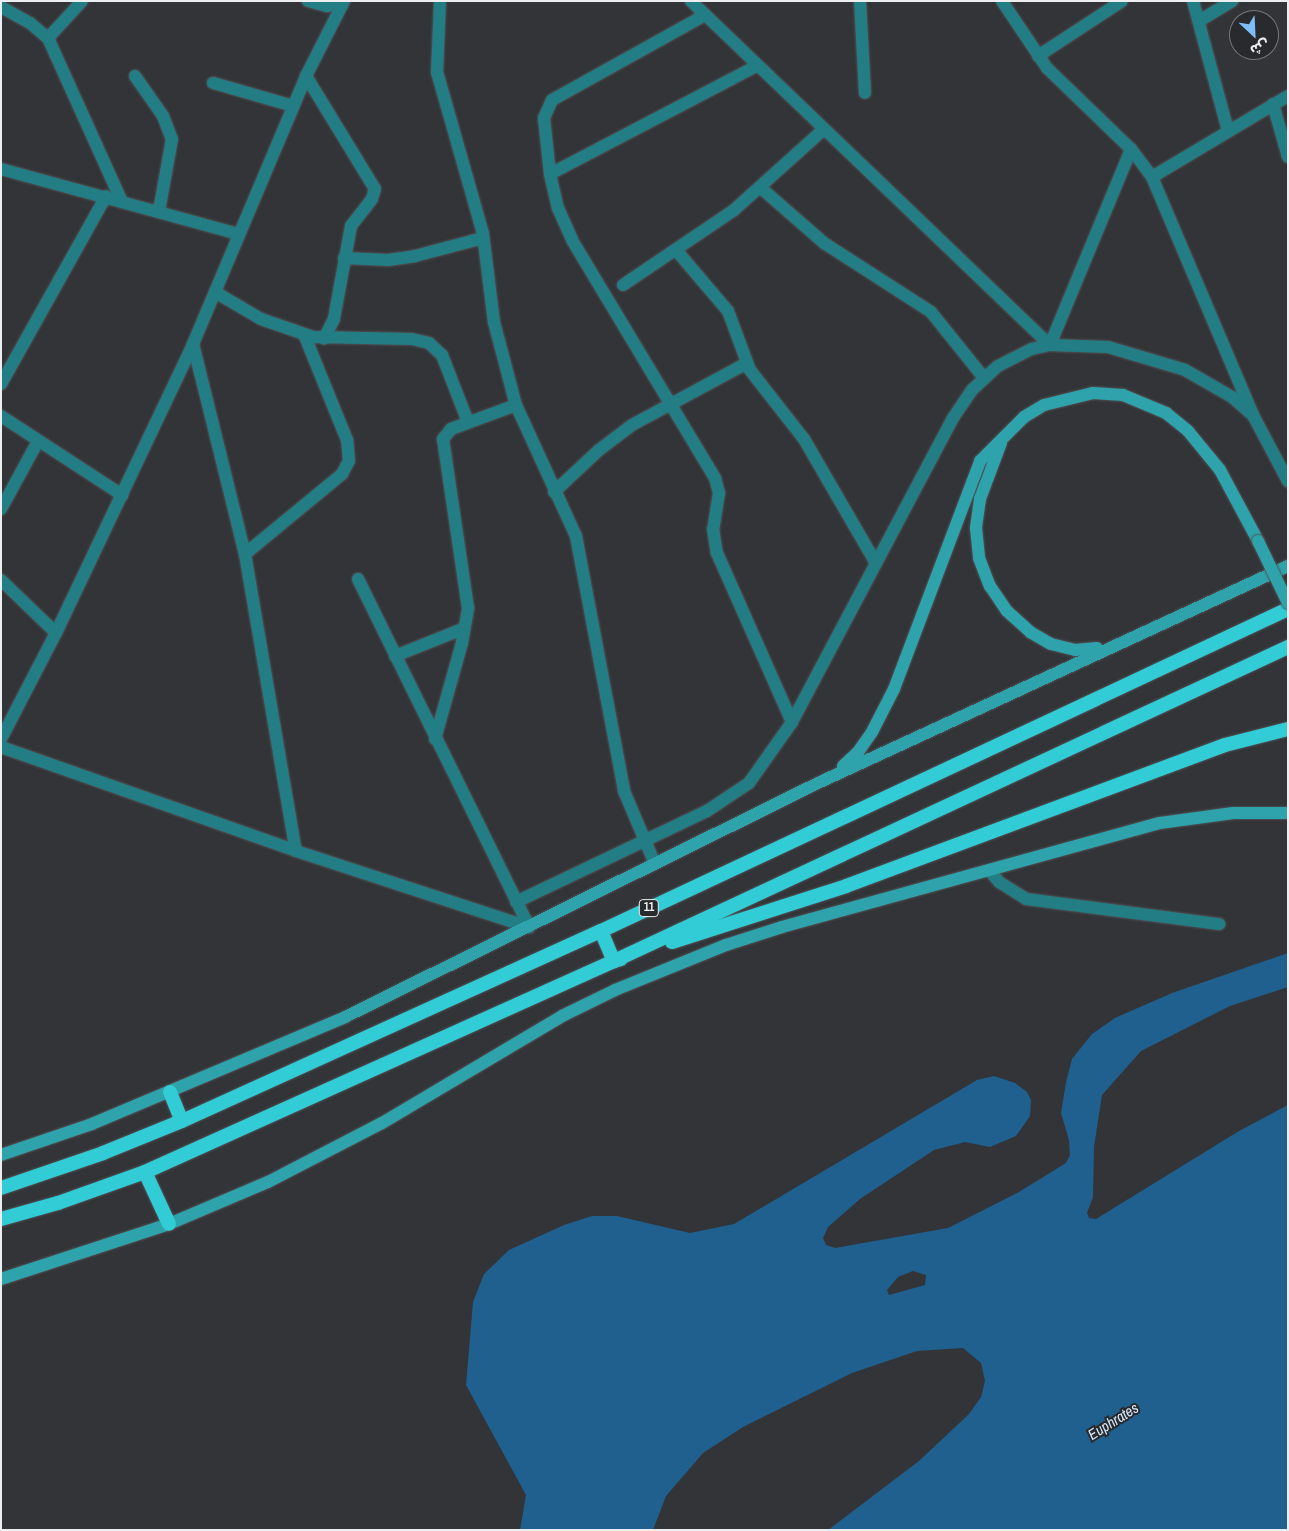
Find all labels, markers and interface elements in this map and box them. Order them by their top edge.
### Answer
north arrow [1229,10,1279,60]
text: ش [1247,35,1272,60]
road number: 11 [638,898,660,918]
water label: Euphrates [1084,1399,1142,1443]

